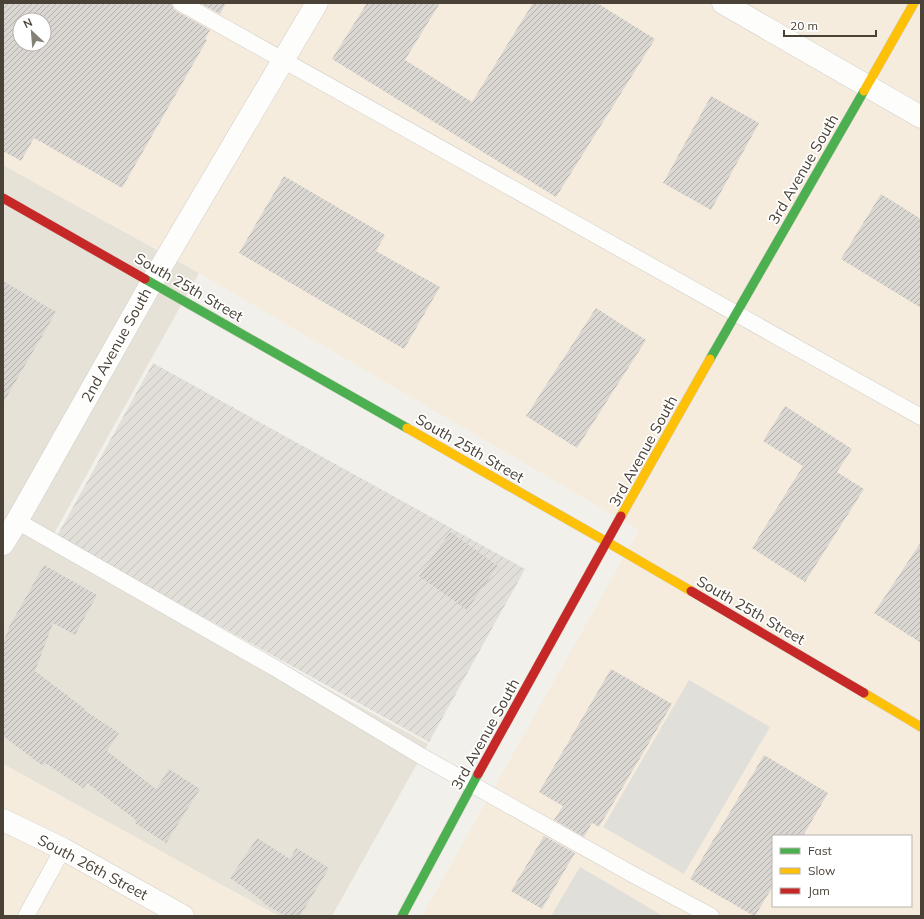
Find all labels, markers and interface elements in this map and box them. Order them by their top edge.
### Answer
north arrow [12,12,52,52]
scale bar [784,12,876,38]
text: N [21,15,34,31]
text: 20 m [790,18,818,33]
street label: 3rd Avenue South [764,111,842,227]
street label: South 25th Street [131,248,247,326]
street label: 2nd Avenue South [77,285,155,405]
street label: 3rd Avenue South [605,392,681,510]
street label: South 25th Street [412,409,528,487]
street label: South 25th Street [693,571,809,649]
street label: 3rd Avenue South [447,675,523,793]
street label: South 26th Street [35,830,151,904]
legend [772,835,912,907]
text: Fast [808,843,832,858]
text: Slow [808,863,836,878]
text: Jam [808,883,830,898]

